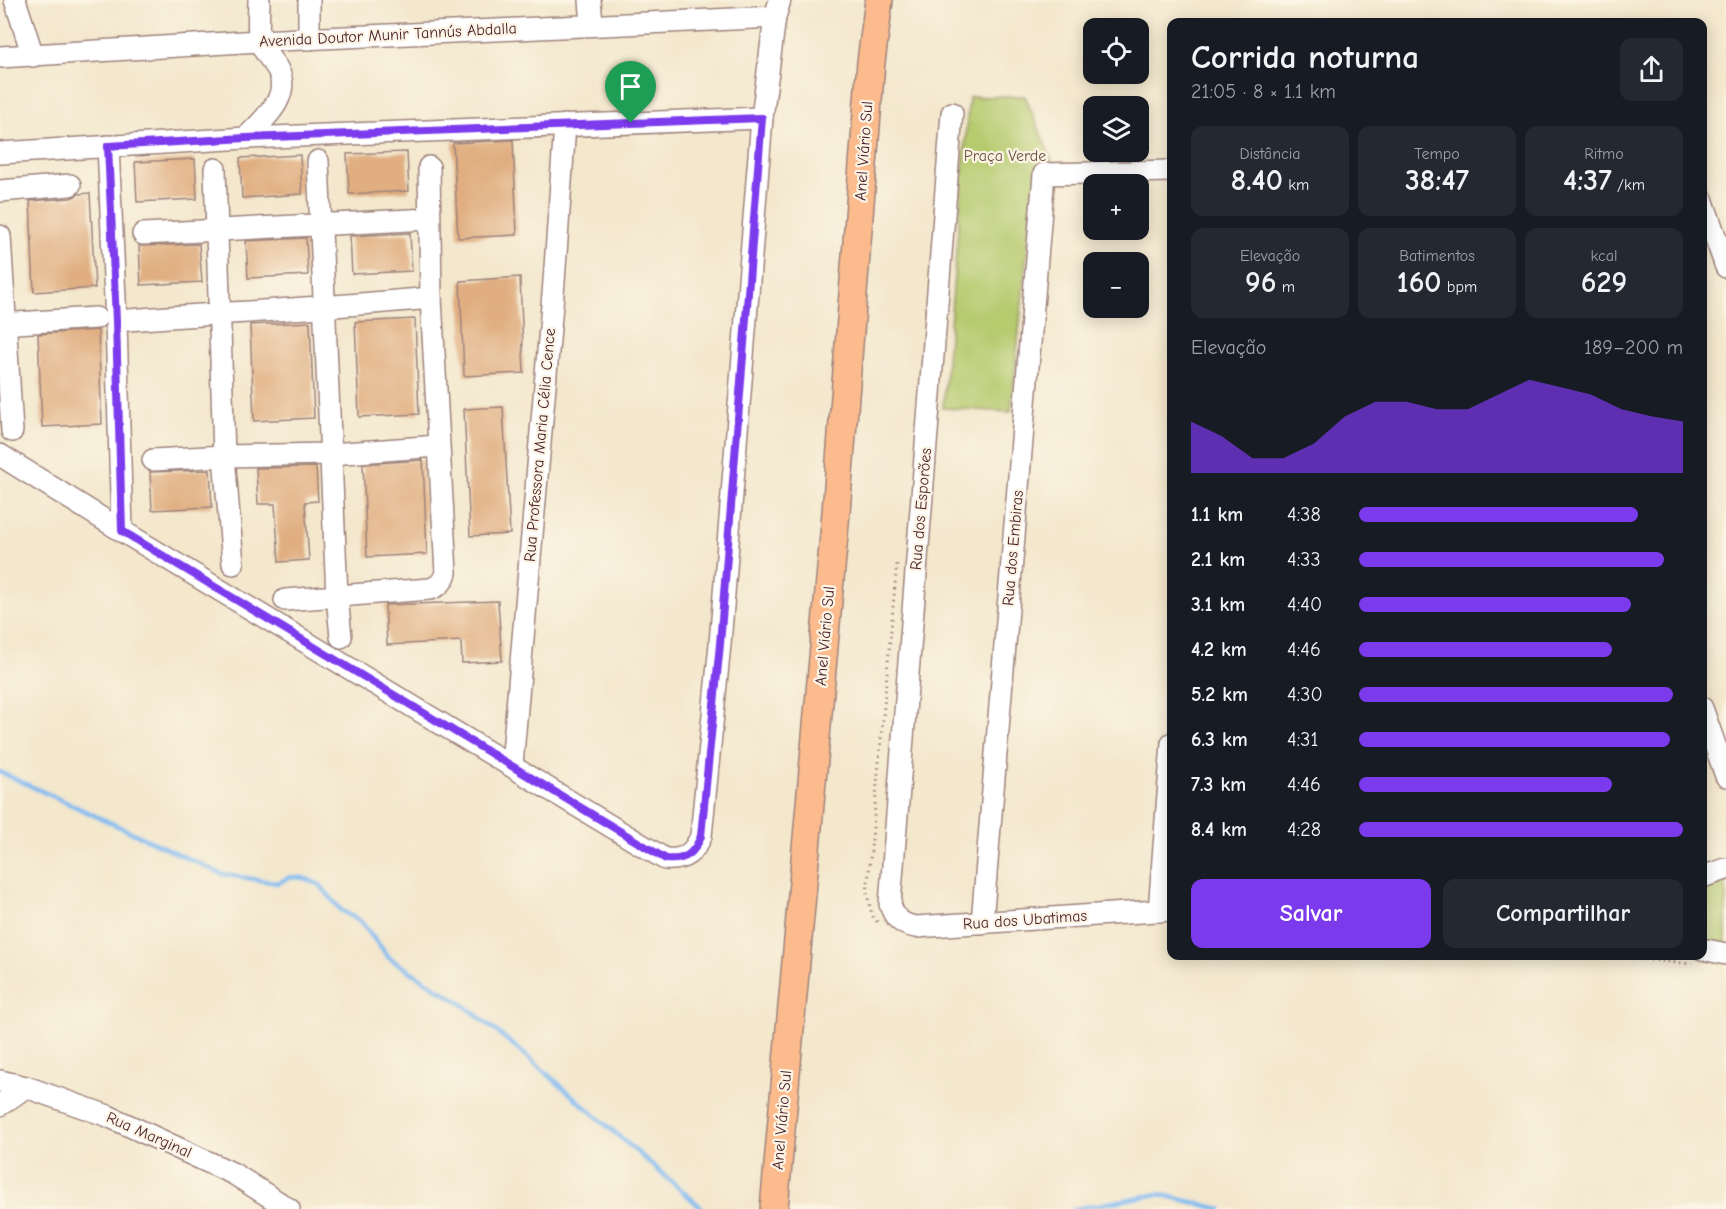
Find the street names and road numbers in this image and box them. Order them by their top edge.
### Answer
street label: Avenida Doutor Munir Tannús Abdalla [259,19,517,51]
street label: Anel Viário Sul [852,101,876,201]
street label: Rua Professora Maria Célia Cence [521,327,559,563]
street label: Rua dos Esporões [907,447,935,571]
street label: Rua dos Embiras [999,489,1027,607]
street label: Anel Viário Sul [812,586,838,686]
street label: Rua dos Ubatimas [962,907,1088,933]
street label: Anel Viário Sul [769,1070,795,1170]
street label: Rua Marginal [104,1108,194,1162]

